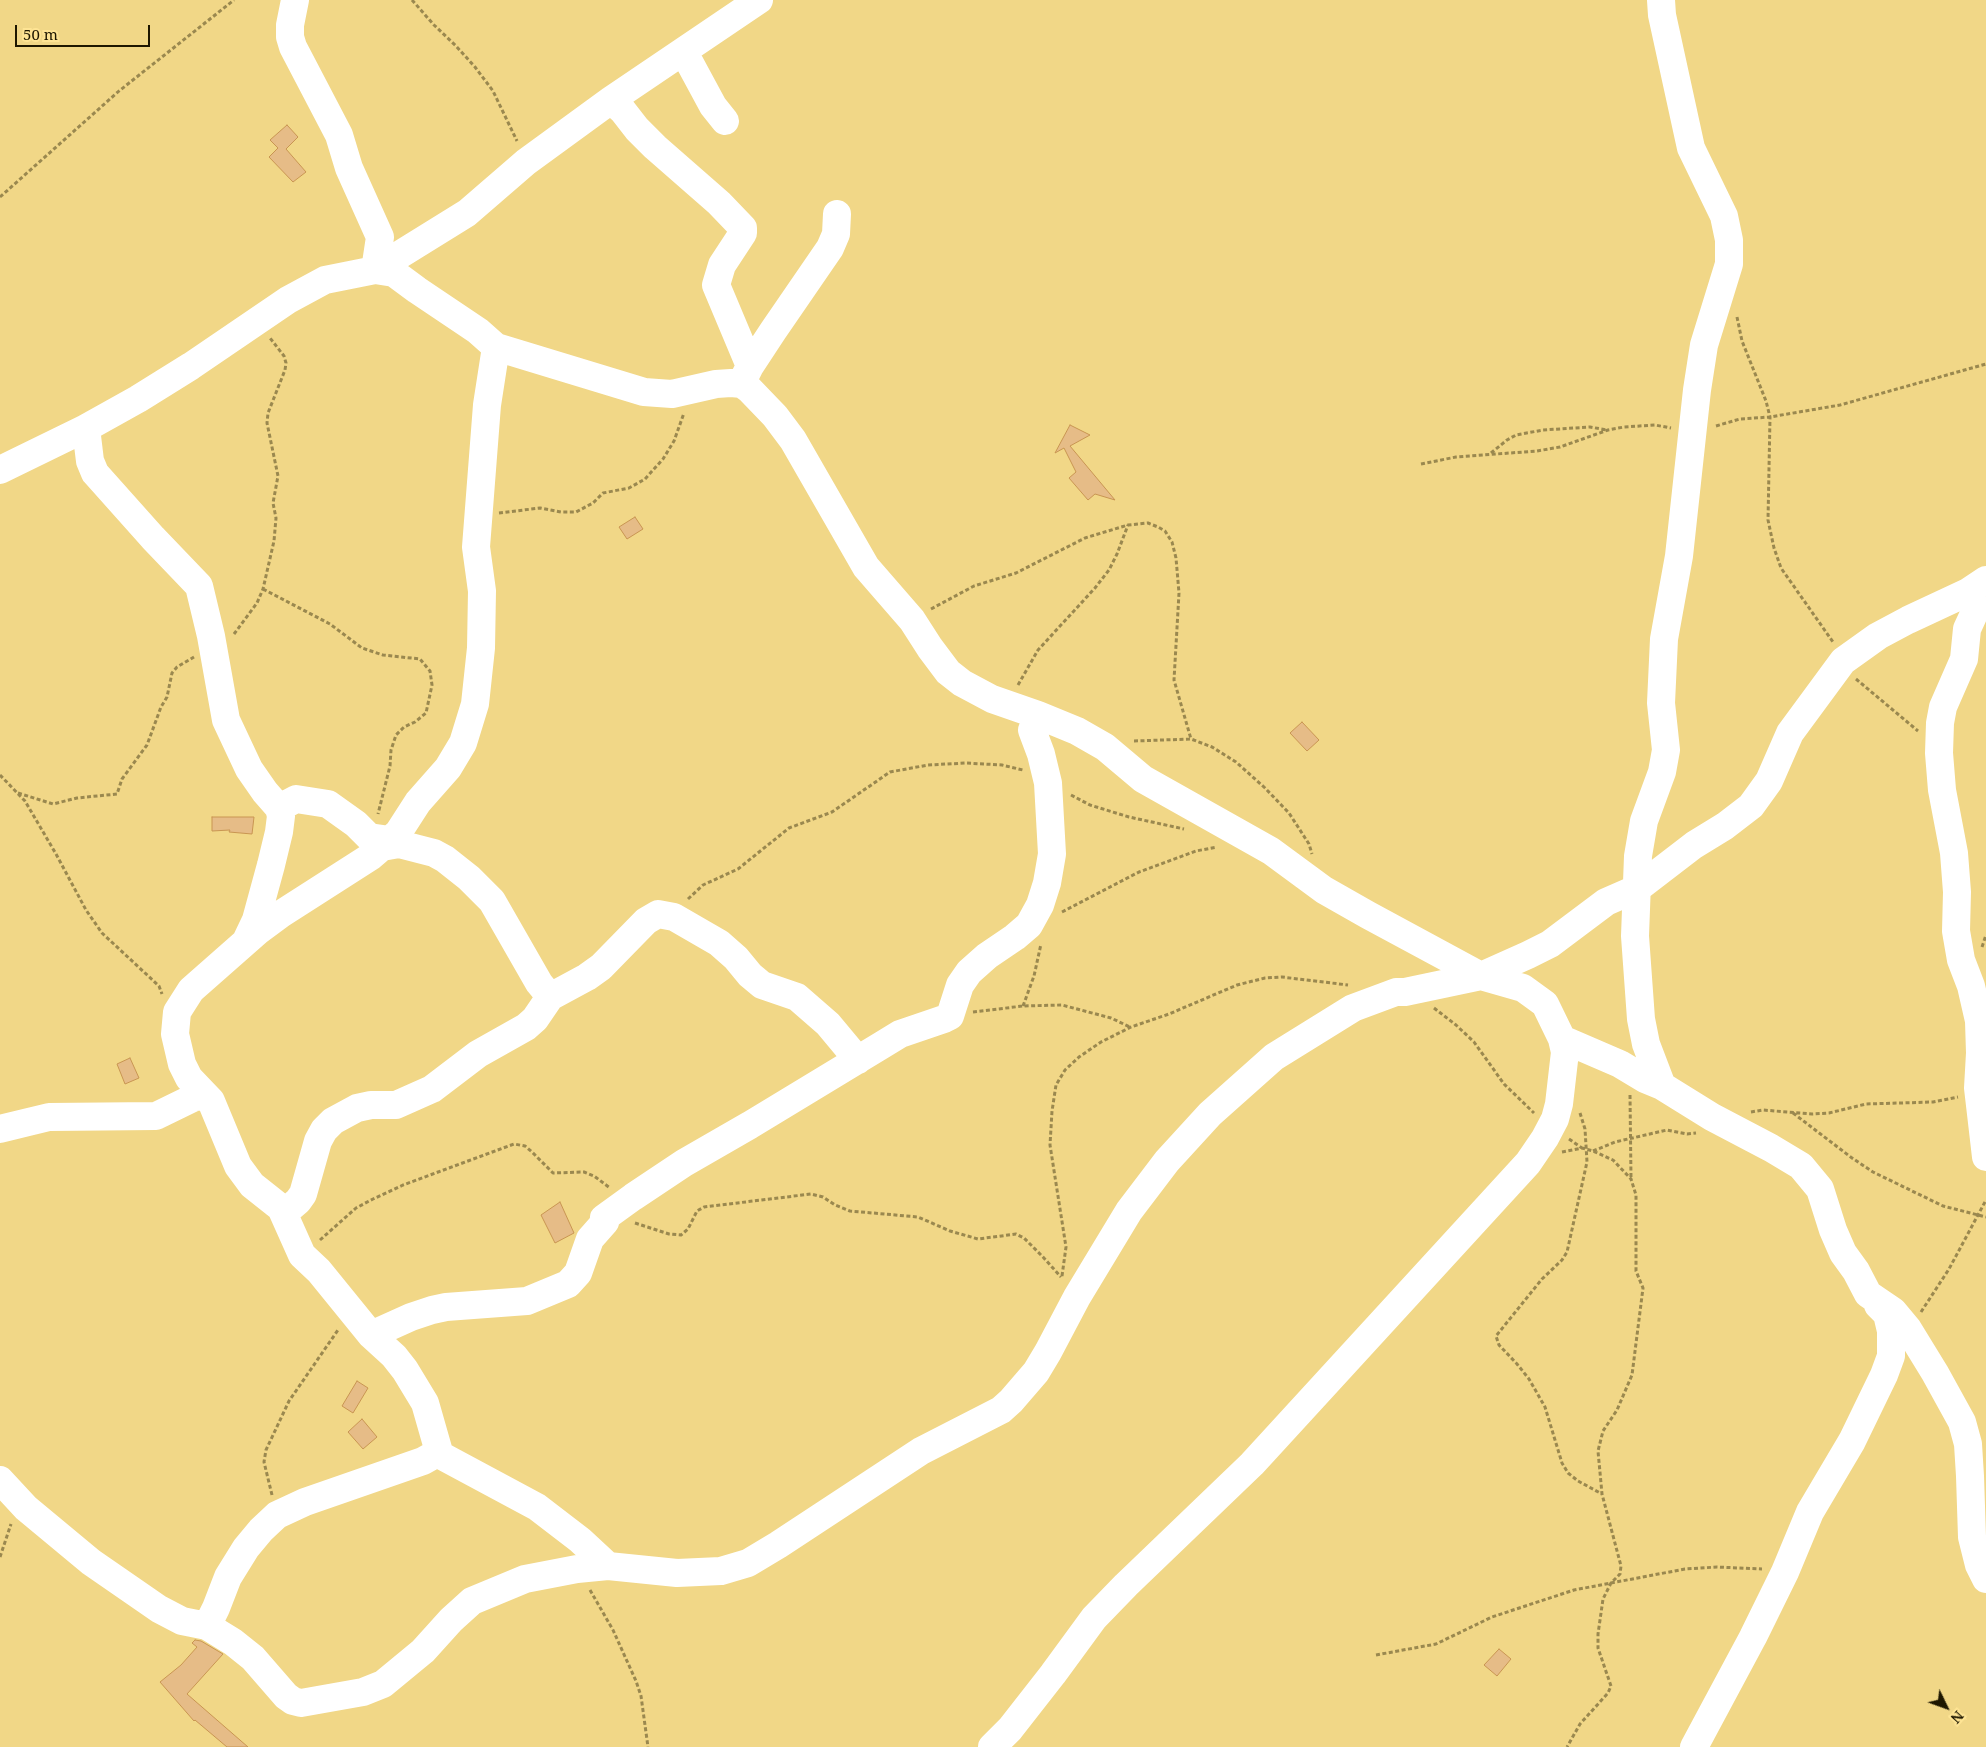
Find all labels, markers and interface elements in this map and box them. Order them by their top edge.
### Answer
scale bar [18,15,152,47]
text: 50 m [23,24,58,44]
north arrow [1921,1682,1971,1732]
text: N [1947,1707,1968,1728]

